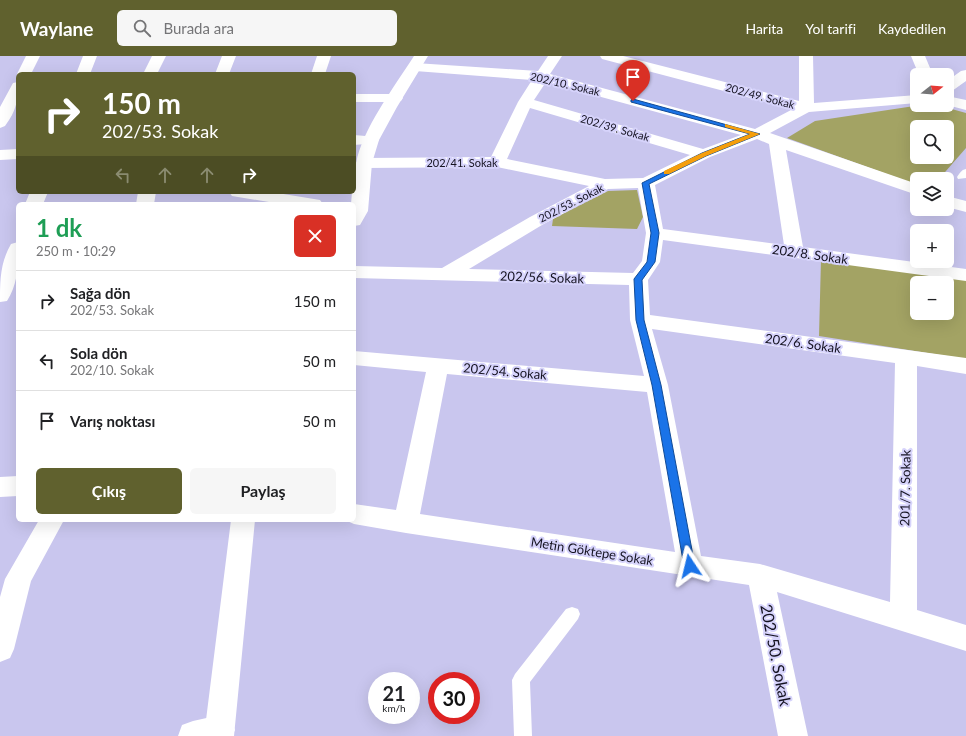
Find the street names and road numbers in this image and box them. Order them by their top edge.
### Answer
street label: 202/10. Sokak [529,69,602,98]
street label: 202/49. Sokak [724,80,797,111]
street label: 202/39. Sokak [579,111,651,144]
street label: 202/41. Sokak [426,156,498,169]
street label: 202/53. Sokak [536,180,606,224]
street label: 202/8. Sokak [771,241,849,267]
street label: 202/56. Sokak [500,268,585,286]
street label: 202/6. Sokak [764,330,842,356]
street label: 202/54. Sokak [462,359,548,383]
street label: 201/7. Sokak [896,449,914,526]
street label: Metin Göktepe Sokak [530,533,655,569]
street label: 202/50. Sokak [757,602,796,708]

